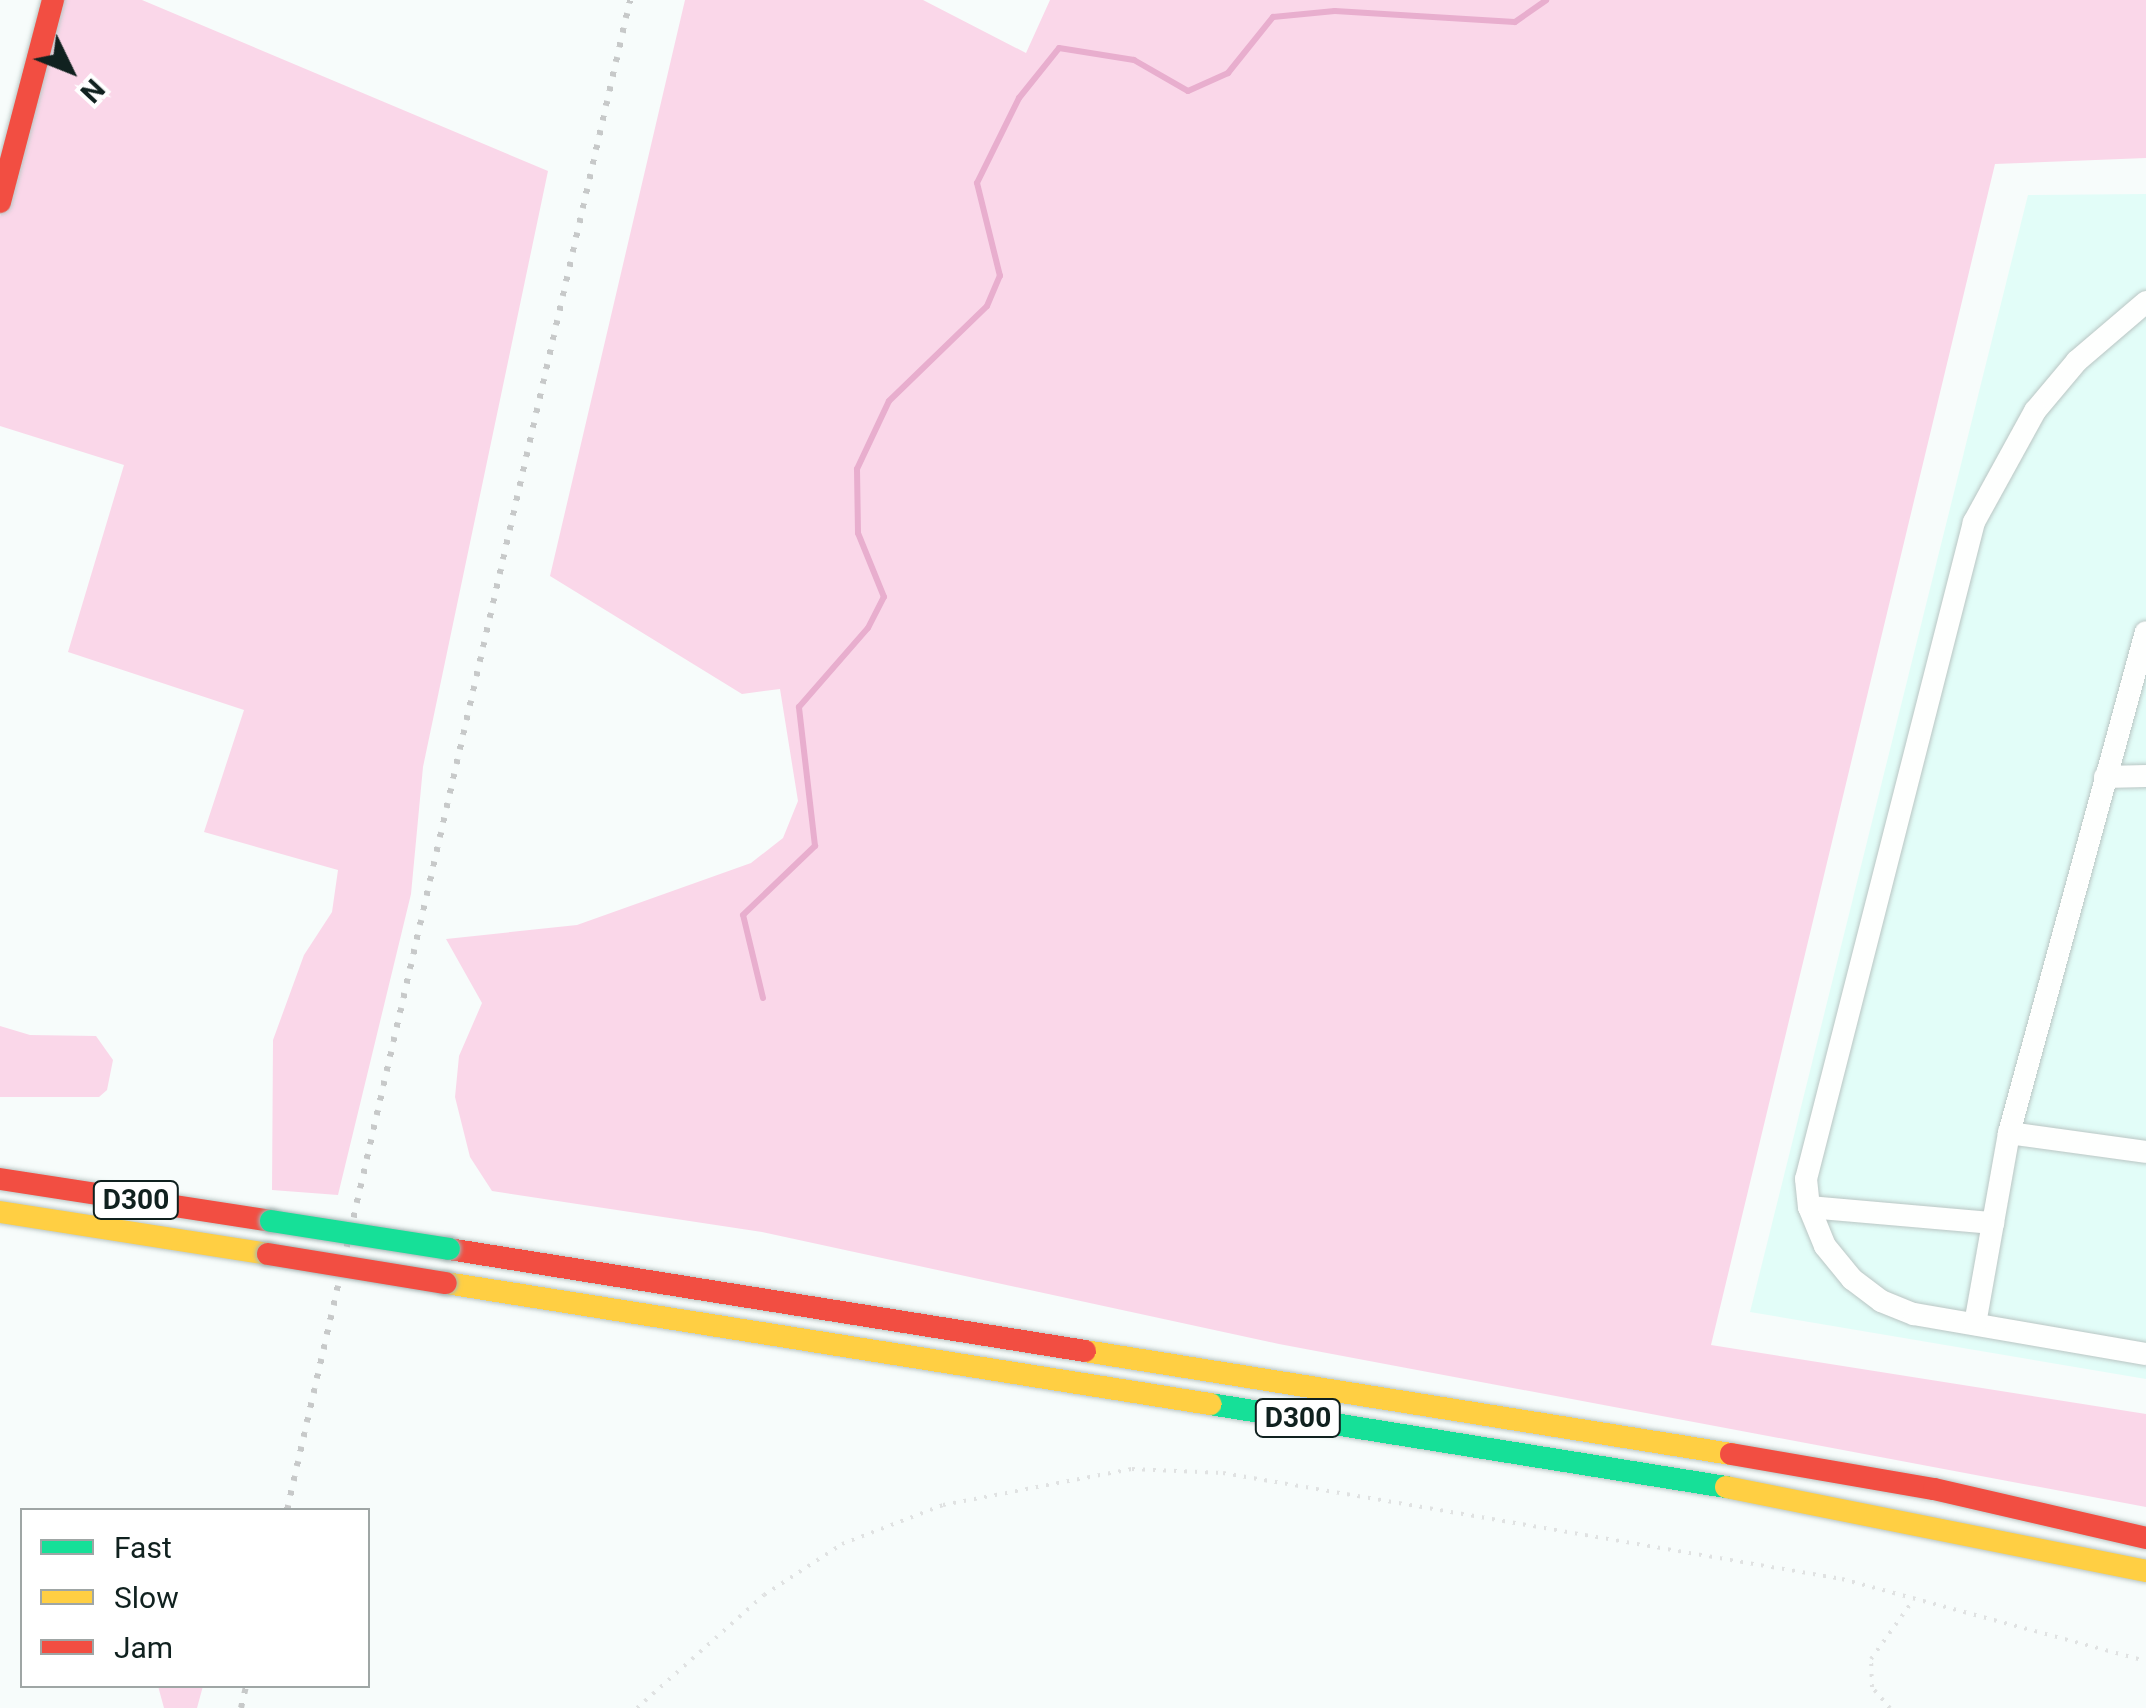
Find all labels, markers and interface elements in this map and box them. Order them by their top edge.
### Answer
north arrow [20,20,120,120]
text: N [74,72,111,109]
road number: D300 [91,1177,181,1223]
road number: D300 [1253,1395,1343,1441]
legend [20,1508,370,1688]
text: Fast [114,1530,172,1565]
text: Slow [114,1580,179,1615]
text: Jam [114,1630,173,1665]

